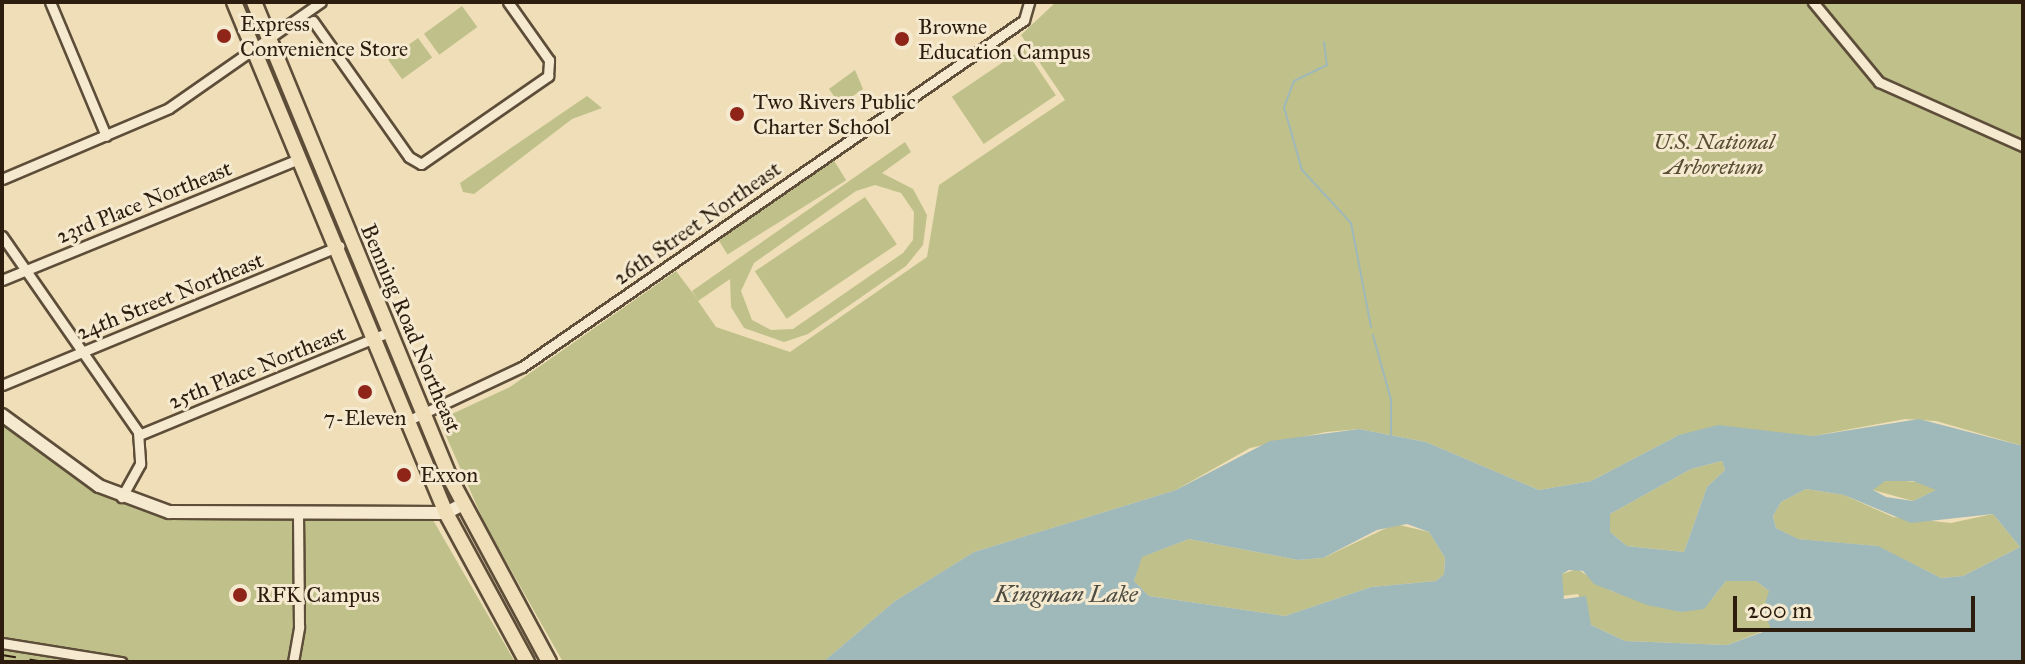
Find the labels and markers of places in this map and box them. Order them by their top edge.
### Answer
place label: Express Convenience Store [240,10,408,62]
place label: Browne Education Campus [918,13,1090,64]
marker: Express Convenience Store [215,27,233,45]
marker: Browne Education Campus [893,30,911,48]
place label: Two Rivers Public Charter School [753,88,916,140]
marker: Two Rivers Public Charter School [728,105,746,123]
marker: 7-Eleven [356,383,374,401]
place label: 7-Eleven [324,405,406,431]
place label: Exxon [420,462,478,488]
marker: Exxon [395,466,413,484]
place label: RFK Campus [256,582,380,608]
marker: RFK Campus [231,586,249,604]

